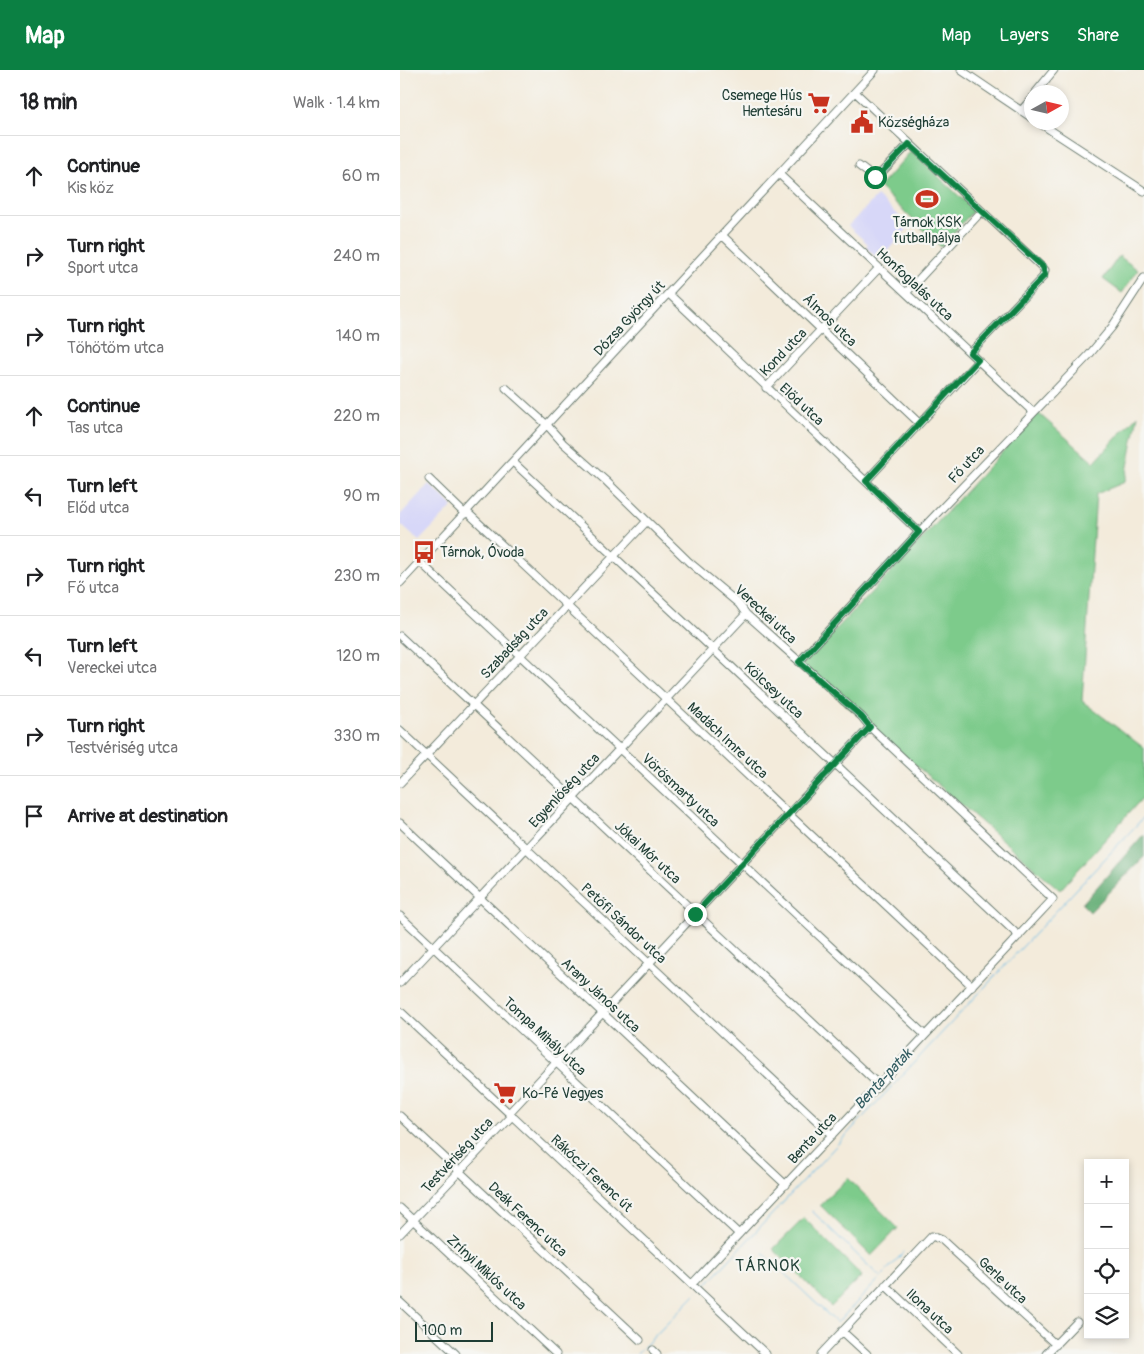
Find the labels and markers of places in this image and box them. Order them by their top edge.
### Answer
place label: Csemege Hús Hentesáru [722,87,803,120]
supermarket icon: Csemege Hús Hentesáru [806,90,832,116]
public building icon: Községháza [849,109,875,135]
place label: Községháza [878,114,949,131]
sports icon: Tárnok KSK futballpálya [914,186,940,212]
place label: Tárnok KSK futballpálya [893,214,962,247]
bus stop icon: Tárnok, Óvoda [411,539,437,565]
place label: Tárnok, Óvoda [440,543,524,561]
supermarket icon: Ko-Pé Vegyes [492,1080,518,1106]
place label: Ko-Pé Vegyes [522,1085,604,1102]

